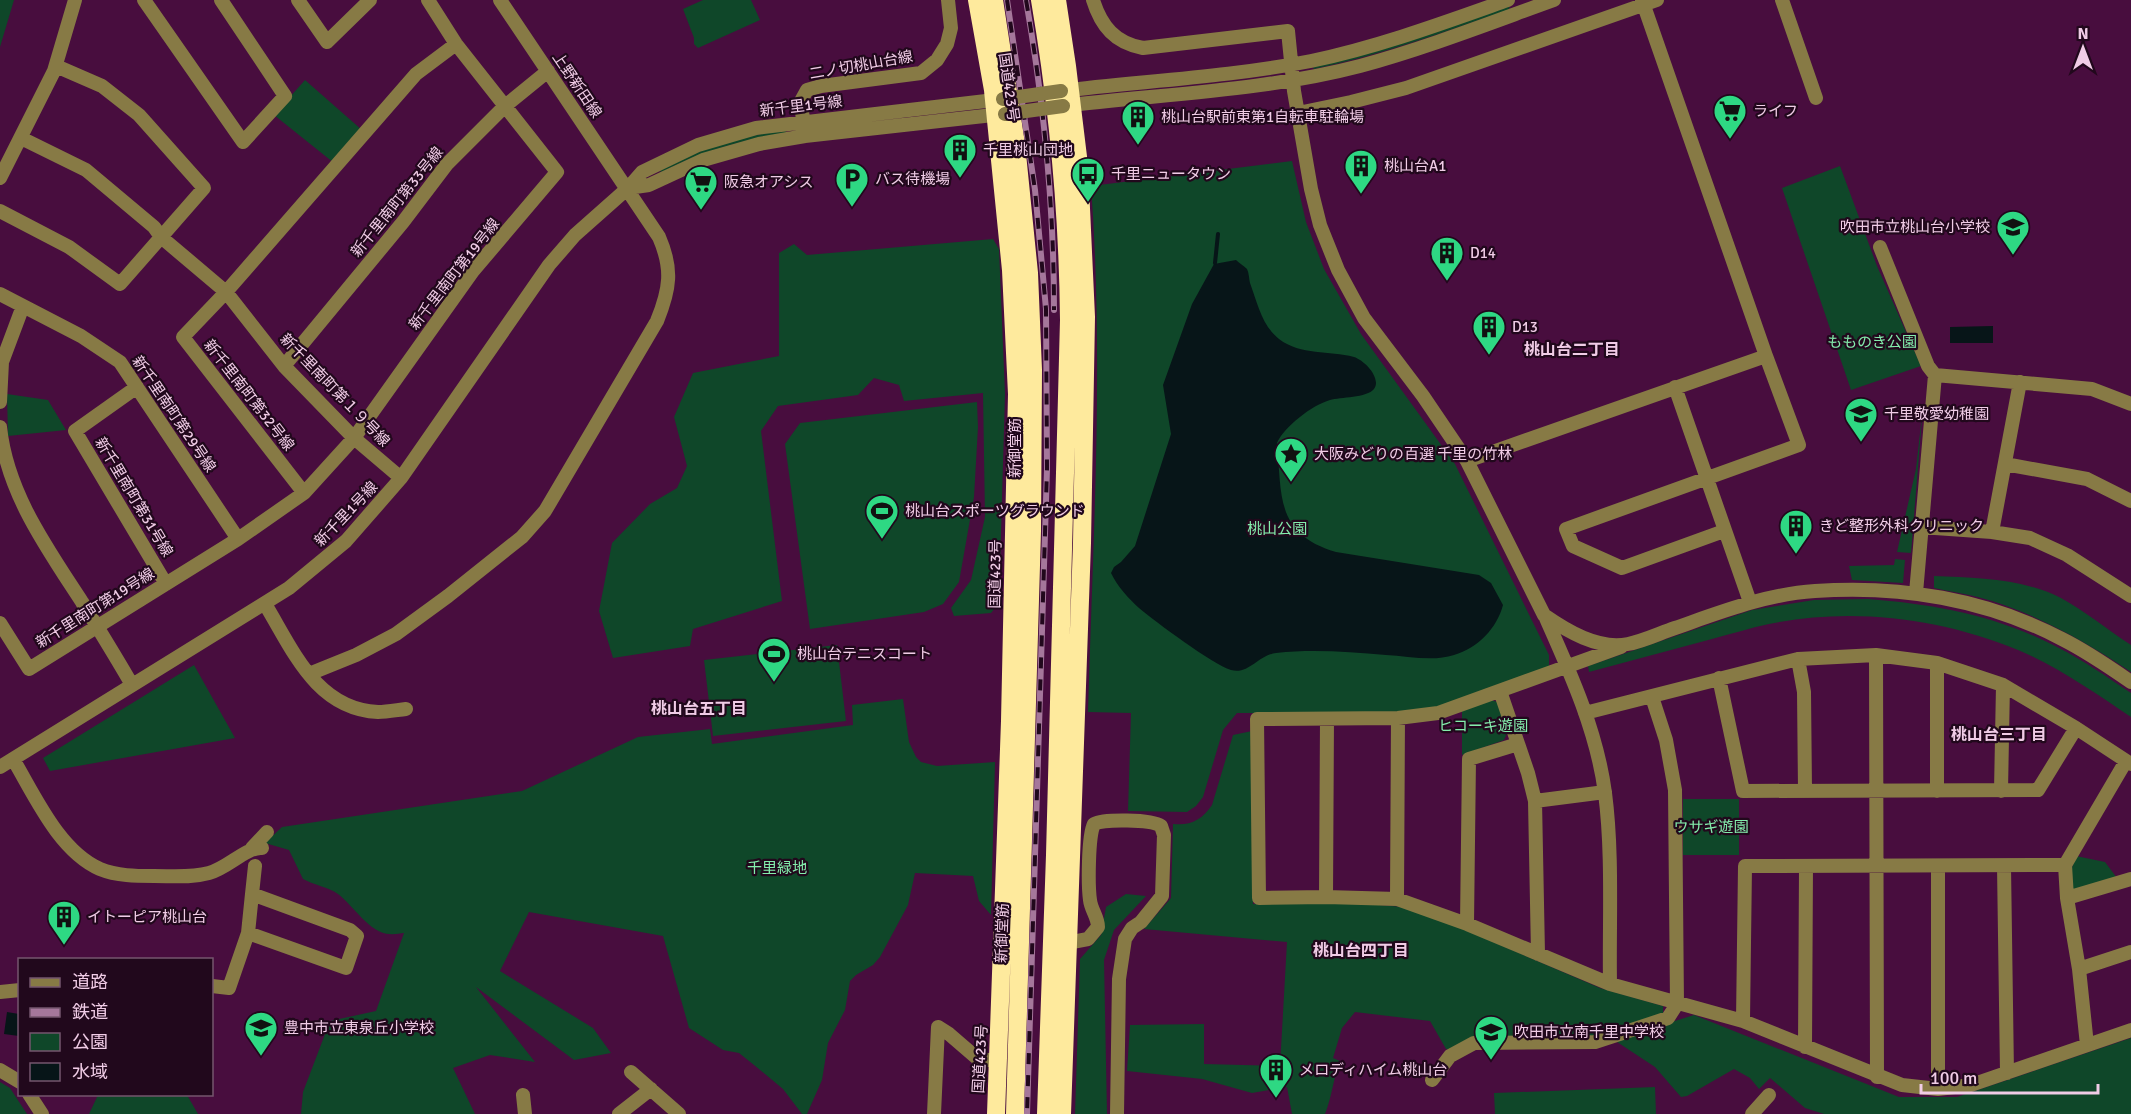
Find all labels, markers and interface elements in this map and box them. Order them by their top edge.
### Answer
north arrow [2053,18,2113,78]
text: N [2077,24,2089,44]
street label: 二ノ切桃山台線 [808,47,914,83]
street label: 上野新田線 [549,49,605,121]
street label: 国道423号 [995,51,1023,123]
street label: 新千里1号線 [759,92,843,120]
supermarket icon: ライフ [1712,93,1748,140]
building icon: 桃山台駅前東第1自転車駐輪場 [1120,99,1156,146]
place label: ライフ [1753,102,1798,120]
place label: 桃山台駅前東第1自転車駐輪場 [1161,108,1364,126]
building icon: 千里桃山団地 [942,132,978,179]
place label: 千里桃山団地 [983,141,1073,159]
street label: 新千里南町第33号線 [347,143,447,261]
building icon: 桃山台A1 [1343,148,1379,195]
bus stop icon: 千里ニュータウン [1070,156,1106,203]
place label: 桃山台A1 [1384,157,1446,175]
parking icon: バス待機場 [834,161,870,208]
supermarket icon: 阪急オアシス [683,164,719,211]
place label: 千里ニュータウン [1111,165,1231,183]
place label: バス待機場 [875,170,950,188]
place label: 阪急オアシス [724,173,813,191]
school or university icon: 吹田市立桃山台小学校 [1995,209,2031,256]
street label: 新千里南町第19号線 [405,215,503,333]
place label: 吹田市立桃山台小学校 [1840,218,1990,236]
building icon: D14 [1429,235,1465,282]
place label: D14 [1470,244,1496,262]
building icon: D13 [1471,309,1507,356]
place label: D13 [1512,318,1538,336]
street label: 新千里南町第１９号線 [276,330,394,450]
park label: もものき公園 [1827,333,1917,351]
street label: 新千里南町第32号線 [200,336,298,454]
district label: 桃山台二丁目 [1524,340,1620,360]
street label: 新千里南町第29号線 [128,353,220,475]
school or university icon: 千里敬愛幼稚園 [1843,396,1879,443]
place label: 千里敬愛幼稚園 [1884,405,1989,423]
street label: 新御堂筋 [1006,418,1024,478]
street label: 新千里南町第31号線 [91,434,177,560]
place icon: 大阪みどりの百選 千里の竹林 [1273,436,1309,483]
place label: 大阪みどりの百選 千里の竹林 [1314,445,1512,463]
street label: 新千里1号線 [311,478,381,550]
sports icon: 桃山台スポーツグラウンド [864,493,900,540]
place label: 桃山台スポーツグラウンド [905,502,1085,520]
building icon: きど整形外科クリニック [1778,508,1814,555]
place label: きど整形外科クリニック [1819,517,1984,535]
park label: 桃山公園 [1247,520,1307,538]
street label: 国道423号 [985,539,1005,609]
street label: 新千里南町第19号線 [32,564,158,652]
sports icon: 桃山台テニスコート [756,636,792,683]
place label: 桃山台テニスコート [797,645,932,663]
district label: 桃山台五丁目 [651,699,747,719]
park label: ヒコーキ遊園 [1438,717,1528,735]
district label: 桃山台三丁目 [1951,725,2047,745]
park label: ウサギ遊園 [1673,818,1749,836]
park label: 千里緑地 [747,859,807,877]
building icon: イトーピア桃山台 [46,899,82,946]
street label: 新御堂筋 [992,903,1012,963]
place label: イトーピア桃山台 [87,908,207,926]
district label: 桃山台四丁目 [1313,941,1409,961]
legend [18,958,213,1096]
text: 道路 [72,971,108,993]
text: 鉄道 [72,1001,108,1023]
school or university icon: 豊中市立東泉丘小学校 [243,1010,279,1057]
school or university icon: 吹田市立南千里中学校 [1473,1014,1509,1061]
place label: 豊中市立東泉丘小学校 [284,1019,434,1037]
place label: 吹田市立南千里中学校 [1514,1023,1664,1041]
street label: 国道423号 [969,1024,991,1094]
text: 公園 [72,1031,108,1053]
building icon: メロディハイム桃山台 [1258,1052,1294,1099]
scale bar [1921,1057,2098,1095]
text: 水域 [72,1061,108,1083]
place label: メロディハイム桃山台 [1299,1061,1447,1079]
text: 100 m [1930,1067,1977,1089]

